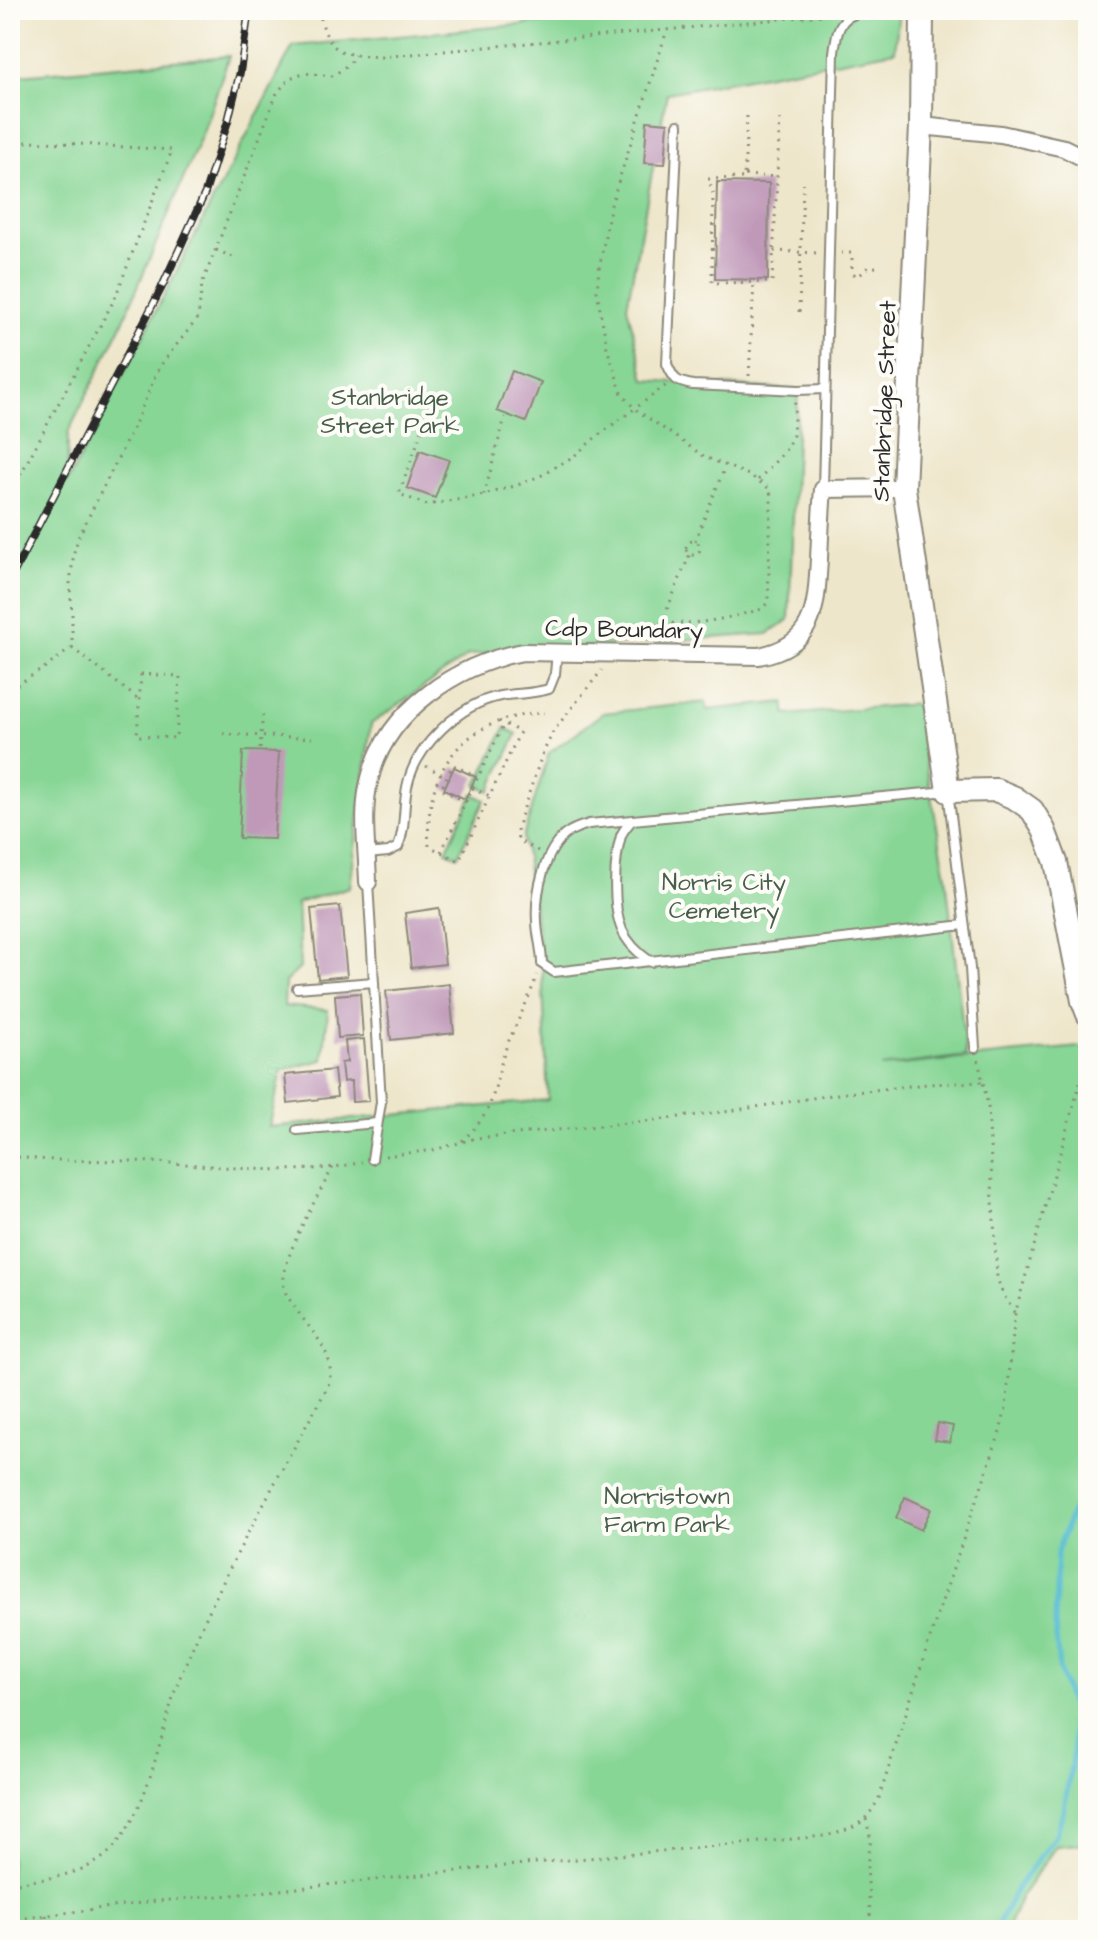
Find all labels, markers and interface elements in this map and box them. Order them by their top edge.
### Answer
street label: Stanbridge Street [865,300,907,502]
park label: Stanbridge Street Park [320,381,460,443]
street label: Cdp Boundary [545,612,703,649]
park label: Norris City Cemetery [662,866,786,929]
park label: Norristown Farm Park [604,1480,730,1542]

